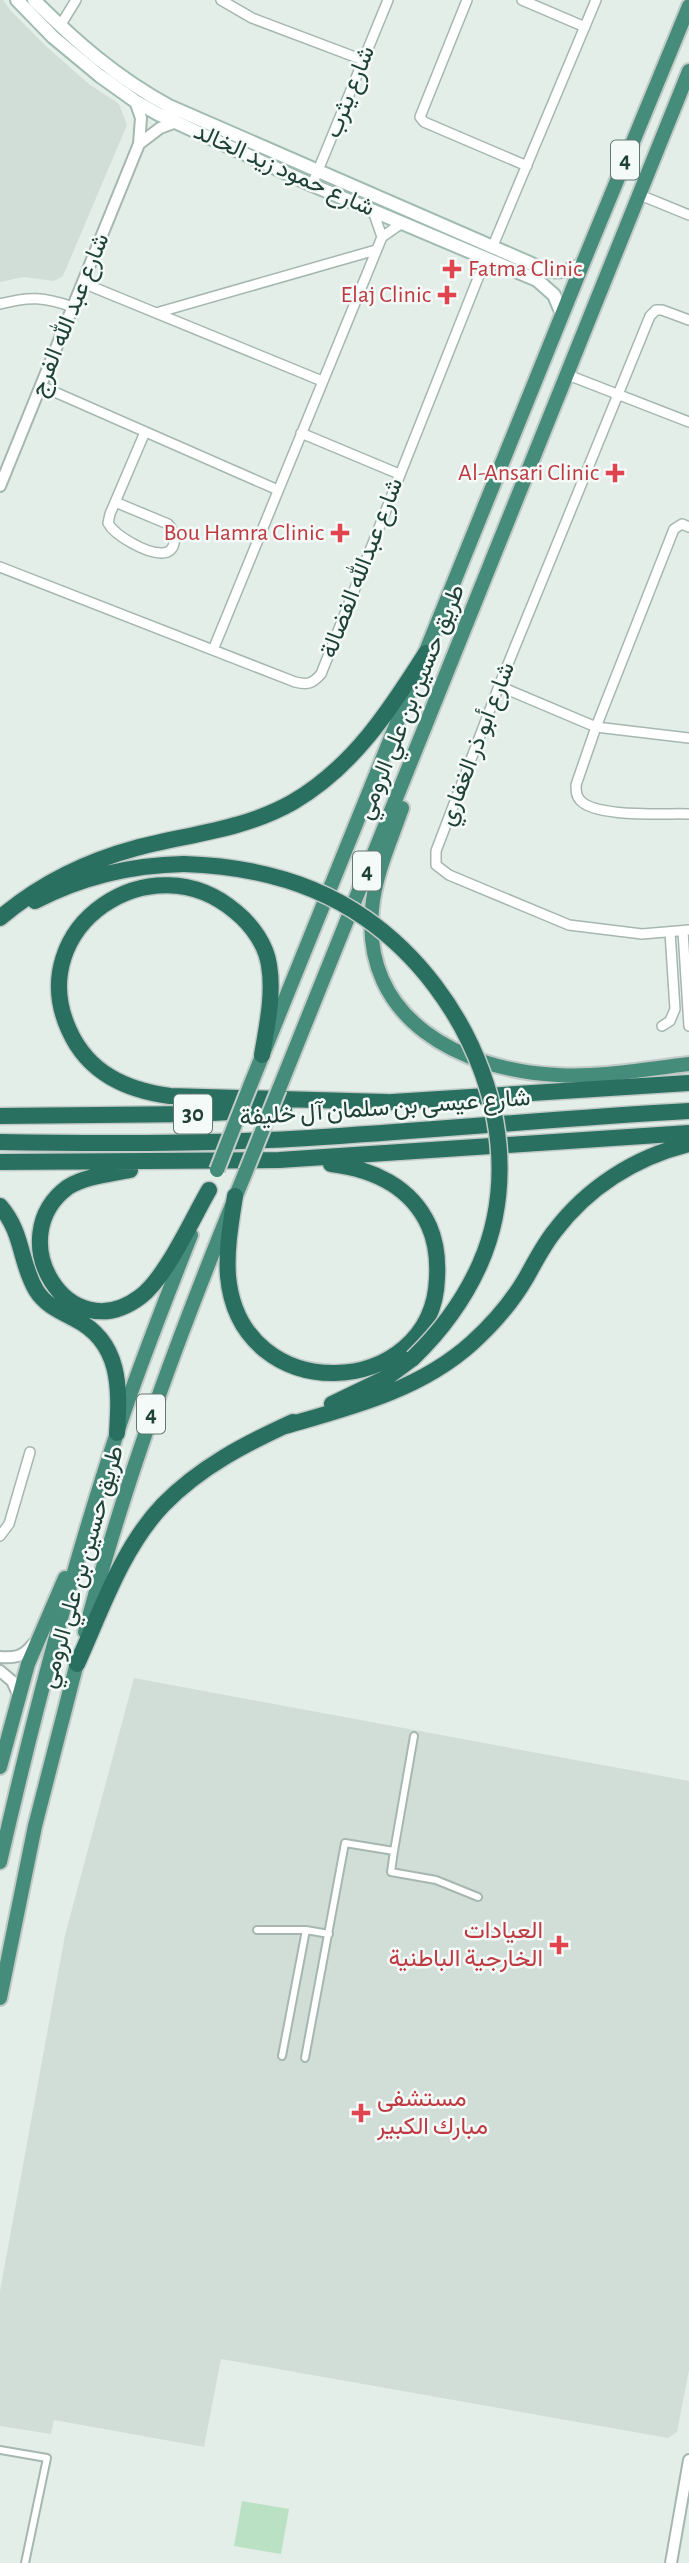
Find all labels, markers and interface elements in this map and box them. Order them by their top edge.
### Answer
street label: شارع يثرب [321,43,382,142]
street label: شارع حمود زيد الخالد [189,119,378,223]
road number: 4 [611,140,639,180]
street label: شارع عبد الله الفرج [24,229,116,401]
place label: Fatma Clinic [468,257,582,281]
marker: Fatma Clinic [442,259,462,279]
place label: Elaj Clinic [340,283,431,307]
marker: Elaj Clinic [437,285,457,305]
place label: Al-Ansari Clinic [458,461,599,485]
marker: Al-Ansari Clinic [605,463,625,483]
street label: شارع عبدالله الفضالة [314,474,410,662]
place label: Bou Hamra Clinic [163,521,324,545]
marker: Bou Hamra Clinic [330,523,350,543]
street label: طريق حسين بن علي الرومي [353,581,475,825]
street label: شارع أبو ذر الغفاري [432,658,525,831]
road number: 4 [353,852,381,890]
street label: شارع عيسى بن سلمان آل خليفة [239,1085,532,1133]
road number: 30 [174,1094,212,1134]
road number: 4 [137,1394,165,1434]
street label: طريق حسين بن علي الرومي [36,1443,134,1693]
place label: العيادات الخارجية الباطنية [388,1919,543,1973]
marker: العيادات الخارجية الباطنية [549,1935,569,1955]
place label: مستشفى مبارك الكبير [376,2087,488,2141]
marker: مستشفى مبارك الكبير [351,2103,371,2123]

